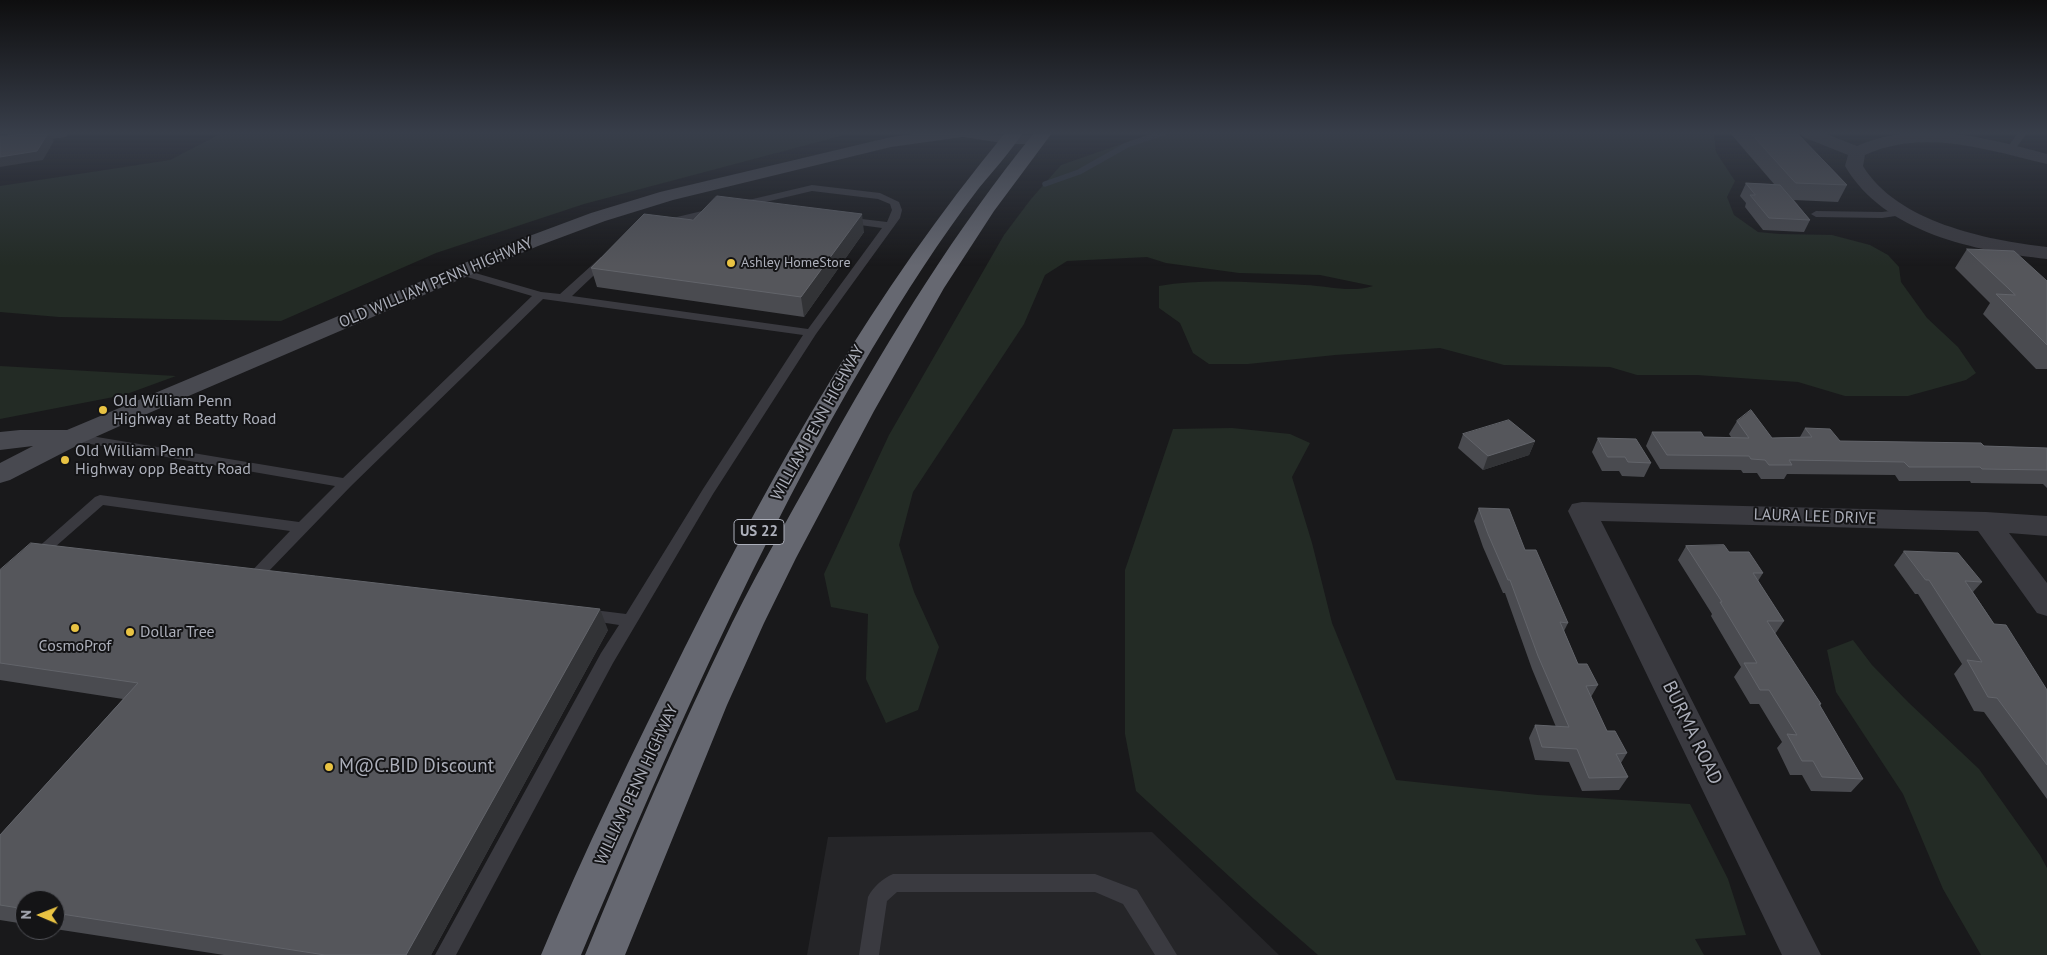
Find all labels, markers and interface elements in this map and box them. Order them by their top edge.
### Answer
street label: OLD WILLIAM PENN HIGHWAY [336,233,536,333]
place label: Ashley HomeStore [741,255,851,271]
marker: Ashley HomeStore [725,257,737,269]
street label: WILLIAM PENN HIGHWAY [767,342,869,504]
place label: Old William Penn Highway at Beatty Road [113,391,276,429]
marker: Old William Penn Highway at Beatty Road [97,404,109,416]
place label: Old William Penn Highway opp Beatty Road [75,441,251,479]
marker: Old William Penn Highway opp Beatty Road [59,454,71,466]
street label: LAURA LEE DRIVE [1753,505,1877,529]
road number: US 22 [734,520,784,544]
marker: CosmoProf [69,622,81,634]
place label: Dollar Tree [140,622,215,642]
marker: Dollar Tree [124,626,136,638]
place label: CosmoProf [39,636,111,656]
street label: BURMA ROAD [1657,677,1727,789]
street label: WILLIAM PENN HIGHWAY [591,702,683,868]
place label: M@C.BID Discount [339,756,494,778]
marker: M@C.BID Discount [323,761,335,773]
north arrow [15,890,65,940]
text: N [17,910,35,920]

